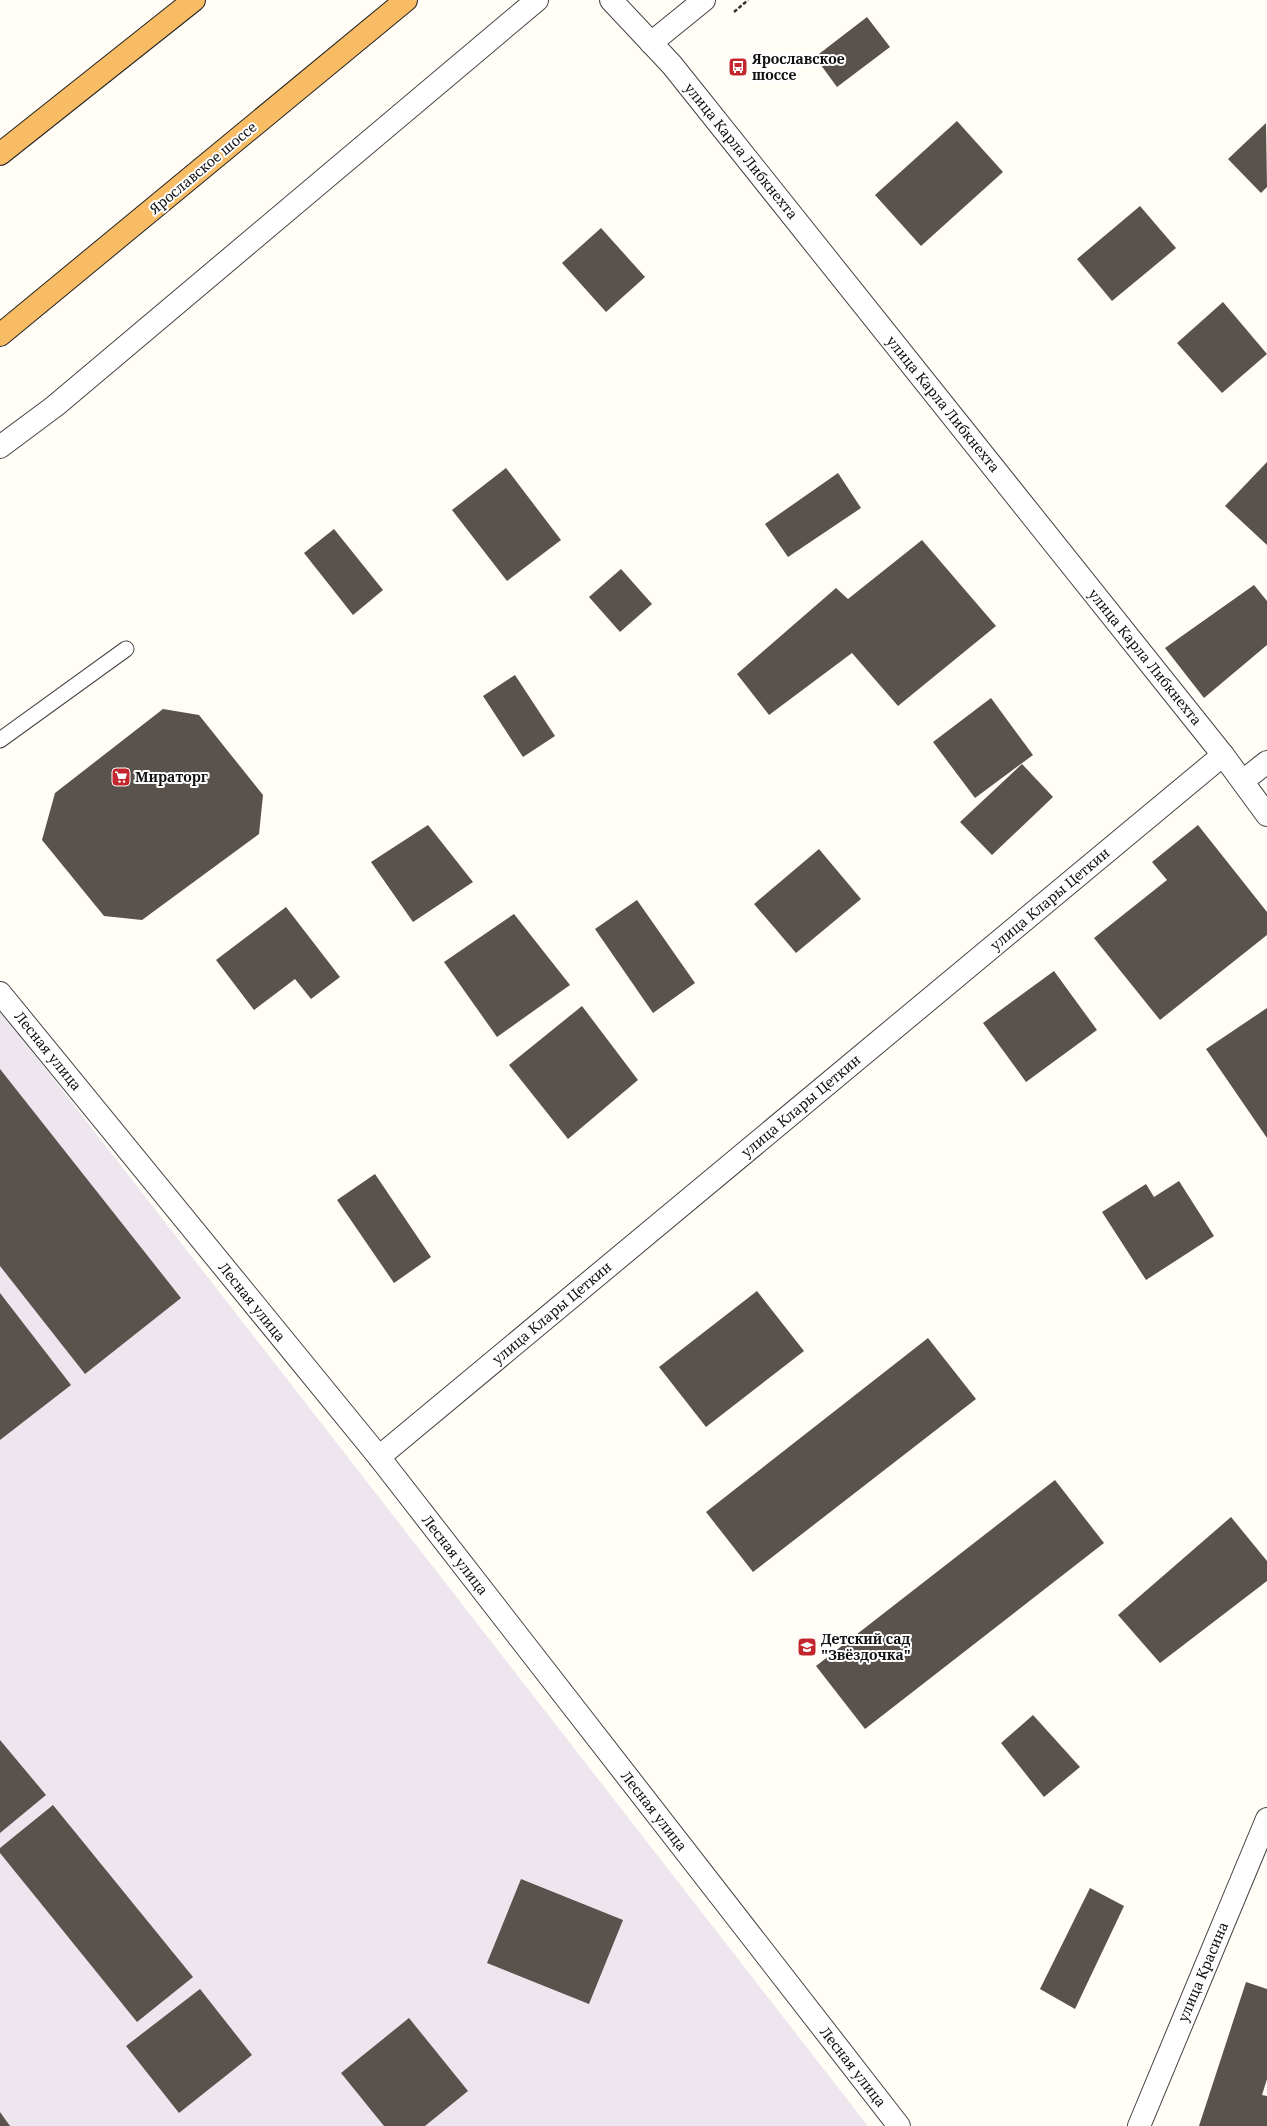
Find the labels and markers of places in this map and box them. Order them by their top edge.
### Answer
place label: Ярославское шоссе [751,49,845,84]
bus stop icon: Ярославское шоссе [727,56,749,78]
supermarket icon: Мираторг [110,766,132,788]
place label: Мираторг [135,767,208,786]
place label: Детский сад "Звёздочка" [821,1629,911,1664]
school or university icon: Детский сад "Звёздочка" [796,1636,818,1658]

